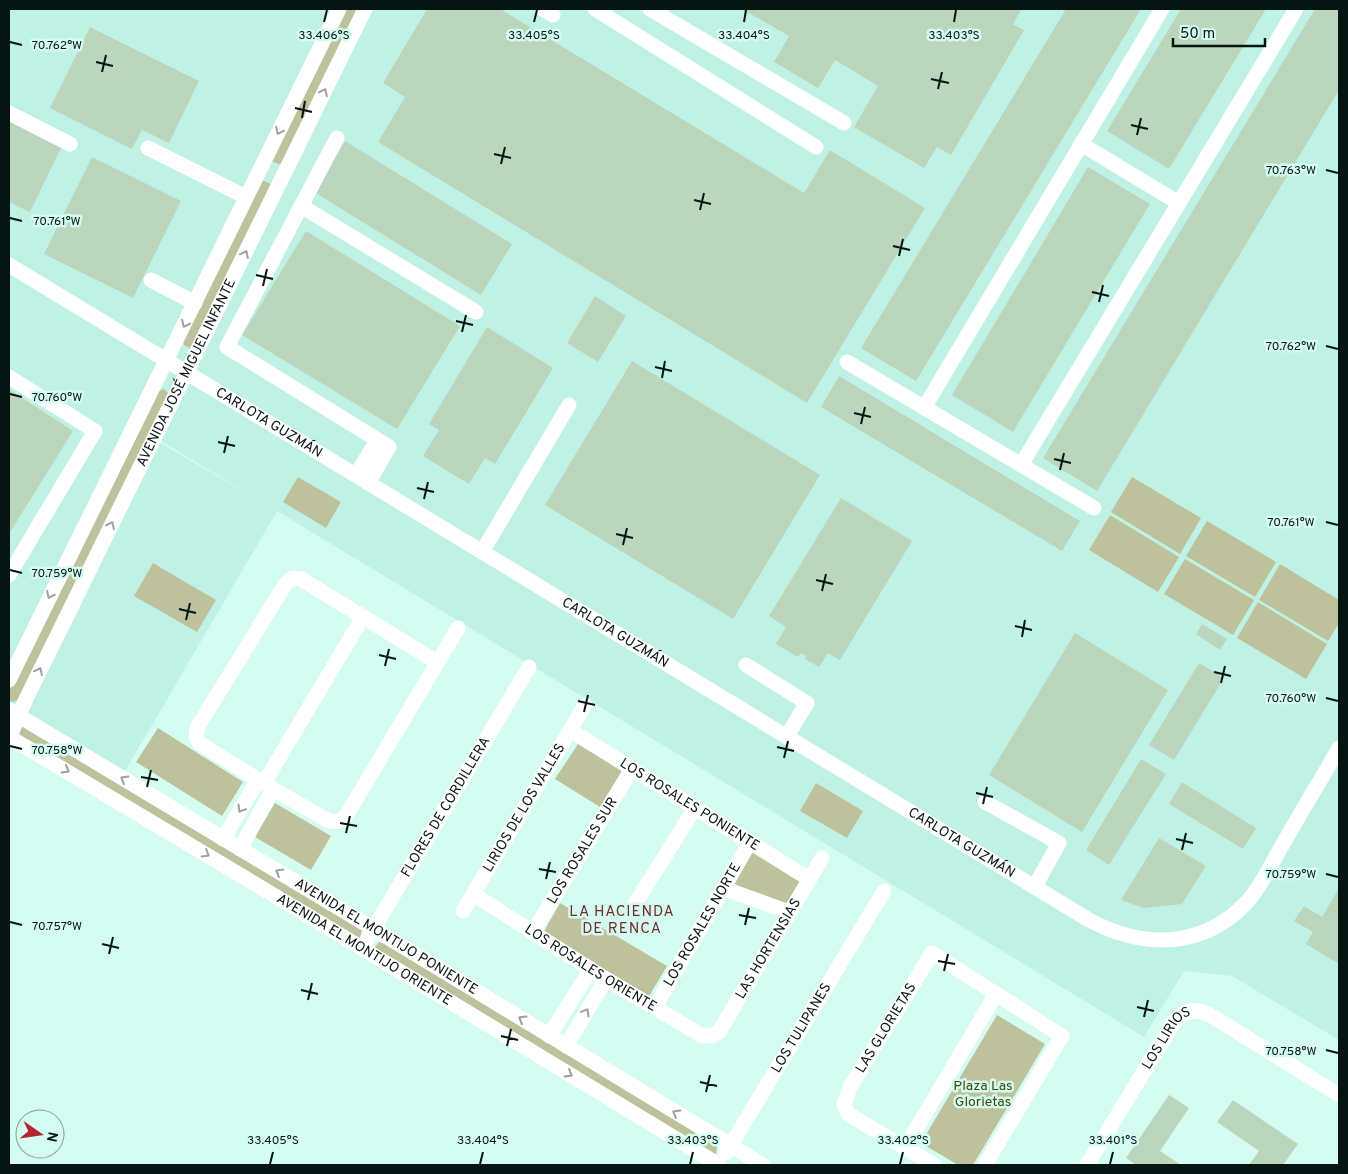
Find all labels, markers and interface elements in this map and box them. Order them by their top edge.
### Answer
scale bar [1173,15,1266,47]
text: 50 m [1180,25,1215,44]
text: 33.406°S [298,28,350,44]
text: 33.405°S [508,28,560,44]
text: 33.404°S [718,28,770,44]
text: 33.403°S [928,28,980,44]
text: 70.762°W [32,38,82,54]
one-way arrow [318,88,328,97]
one-way arrow [275,126,285,135]
text: 70.763°W [1266,163,1316,179]
text: 70.761°W [33,214,81,230]
one-way arrow [239,250,249,259]
street label: AVENIDA JOSÉ MIGUEL INFANTE [133,276,240,470]
one-way arrow [181,319,191,328]
text: 70.762°W [1266,339,1316,355]
street label: CARLOTA GUZMÁN [212,384,326,462]
text: 70.760°W [32,390,82,406]
text: 70.761°W [1267,515,1315,531]
one-way arrow [105,521,115,530]
text: 70.759°W [32,566,82,582]
one-way arrow [46,590,56,599]
street label: CARLOTA GUZMÁN [559,594,672,672]
one-way arrow [33,667,43,676]
text: 70.760°W [1266,691,1316,707]
street label: FLORES DE CORDILLERA [397,734,494,880]
street label: LIRIOS DE LOS VALLES [479,740,569,875]
text: 70.758°W [31,743,83,759]
street label: LOS ROSALES PONIENTE [617,755,763,855]
one-way arrow [61,764,70,774]
one-way arrow [121,775,130,785]
street label: LOS ROSALES SUR [543,794,621,907]
one-way arrow [237,804,247,813]
street label: CARLOTA GUZMÁN [905,804,1018,882]
one-way arrow [200,847,209,857]
street label: LOS ROSALES NORTE [660,860,745,990]
text: 70.759°W [1266,867,1316,883]
one-way arrow [275,868,284,878]
street label: AVENIDA EL MONTIJO PONIENTE [291,875,481,999]
street label: AVENIDA EL MONTIJO ORIENTE [273,890,455,1009]
street label: LAS HORTENSIAS [732,895,805,1002]
district label: LA HACIENDA DE RENCA [569,903,675,939]
text: 70.757°W [32,919,82,935]
street label: LOS ROSALES ORIENTE [521,921,660,1015]
street label: LOS TULIPANES [768,980,835,1076]
street label: LAS GLORIETAS [852,980,920,1076]
street label: LOS LIRIOS [1139,1003,1193,1073]
one-way arrow [579,1009,589,1018]
one-way arrow [519,1016,528,1026]
text: 70.758°W [1265,1044,1317,1060]
one-way arrow [564,1068,573,1078]
park label: Plaza Las Glorietas [953,1078,1013,1111]
north arrow [15,1109,65,1159]
one-way arrow [673,1109,682,1119]
text: N [42,1130,61,1143]
text: 33.405°S [247,1133,299,1149]
text: 33.404°S [457,1133,509,1149]
text: 33.403°S [667,1133,719,1149]
text: 33.402°S [877,1133,929,1149]
text: 33.401°S [1089,1133,1137,1149]

